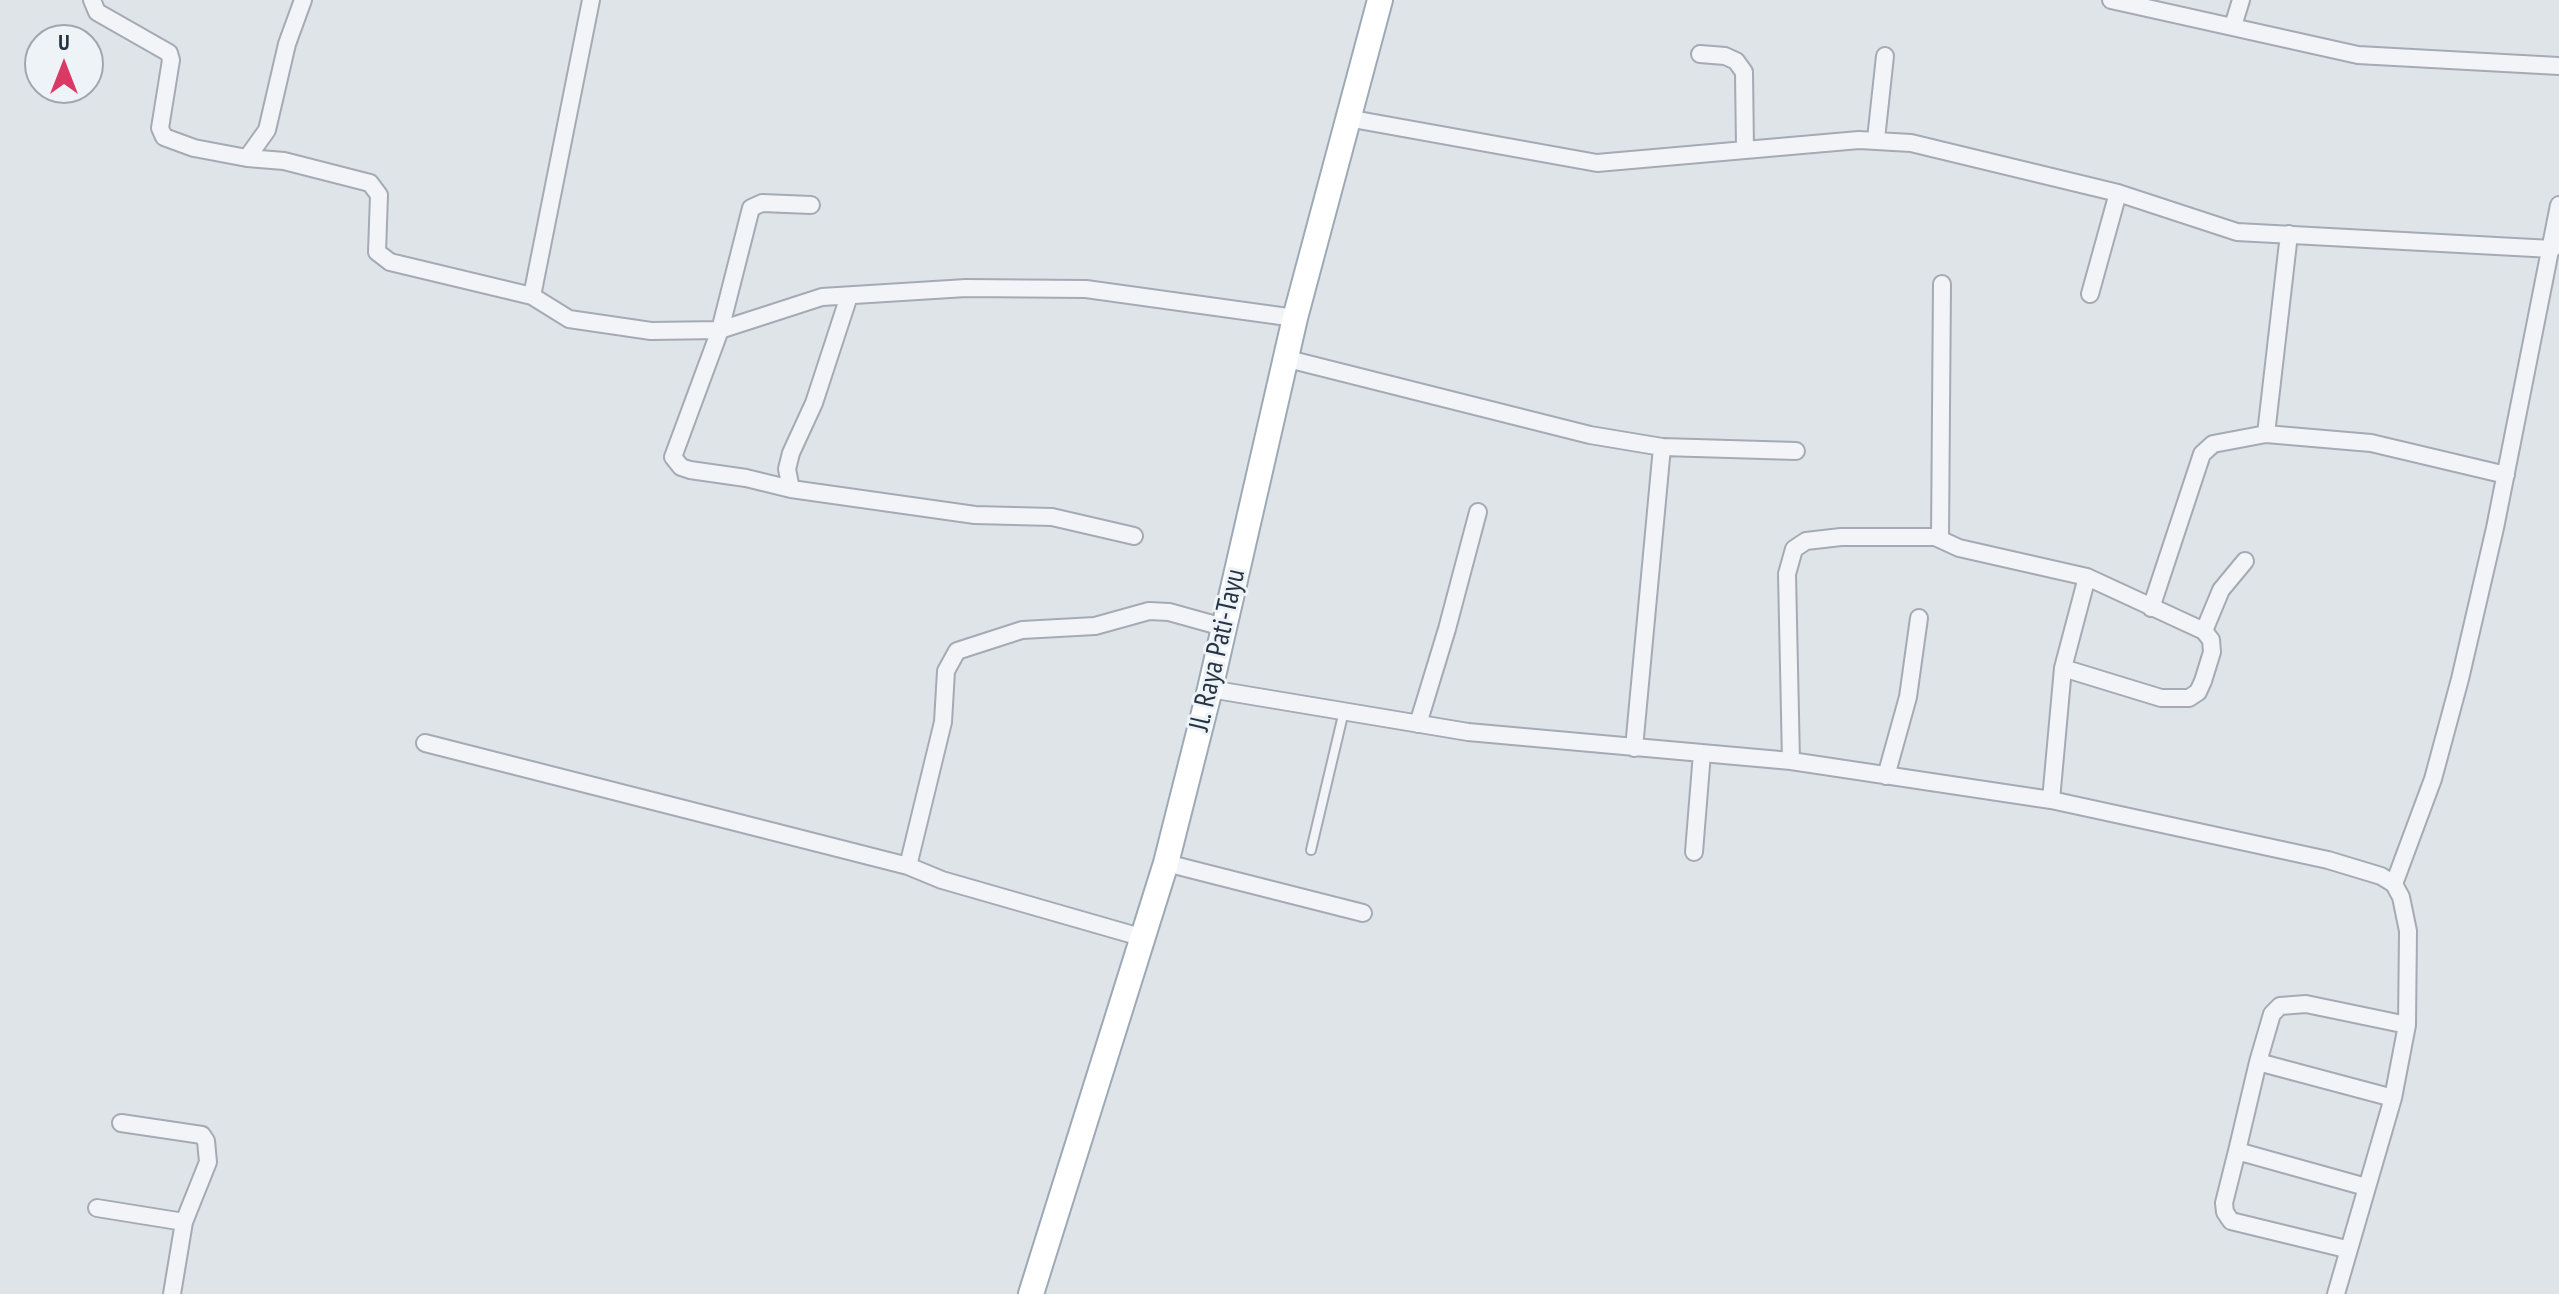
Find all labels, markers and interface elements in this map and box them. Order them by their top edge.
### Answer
north arrow [24,24,104,104]
text: U [58,28,70,56]
street label: Jl. Raya Pati-Tayu [1183,566,1253,734]

